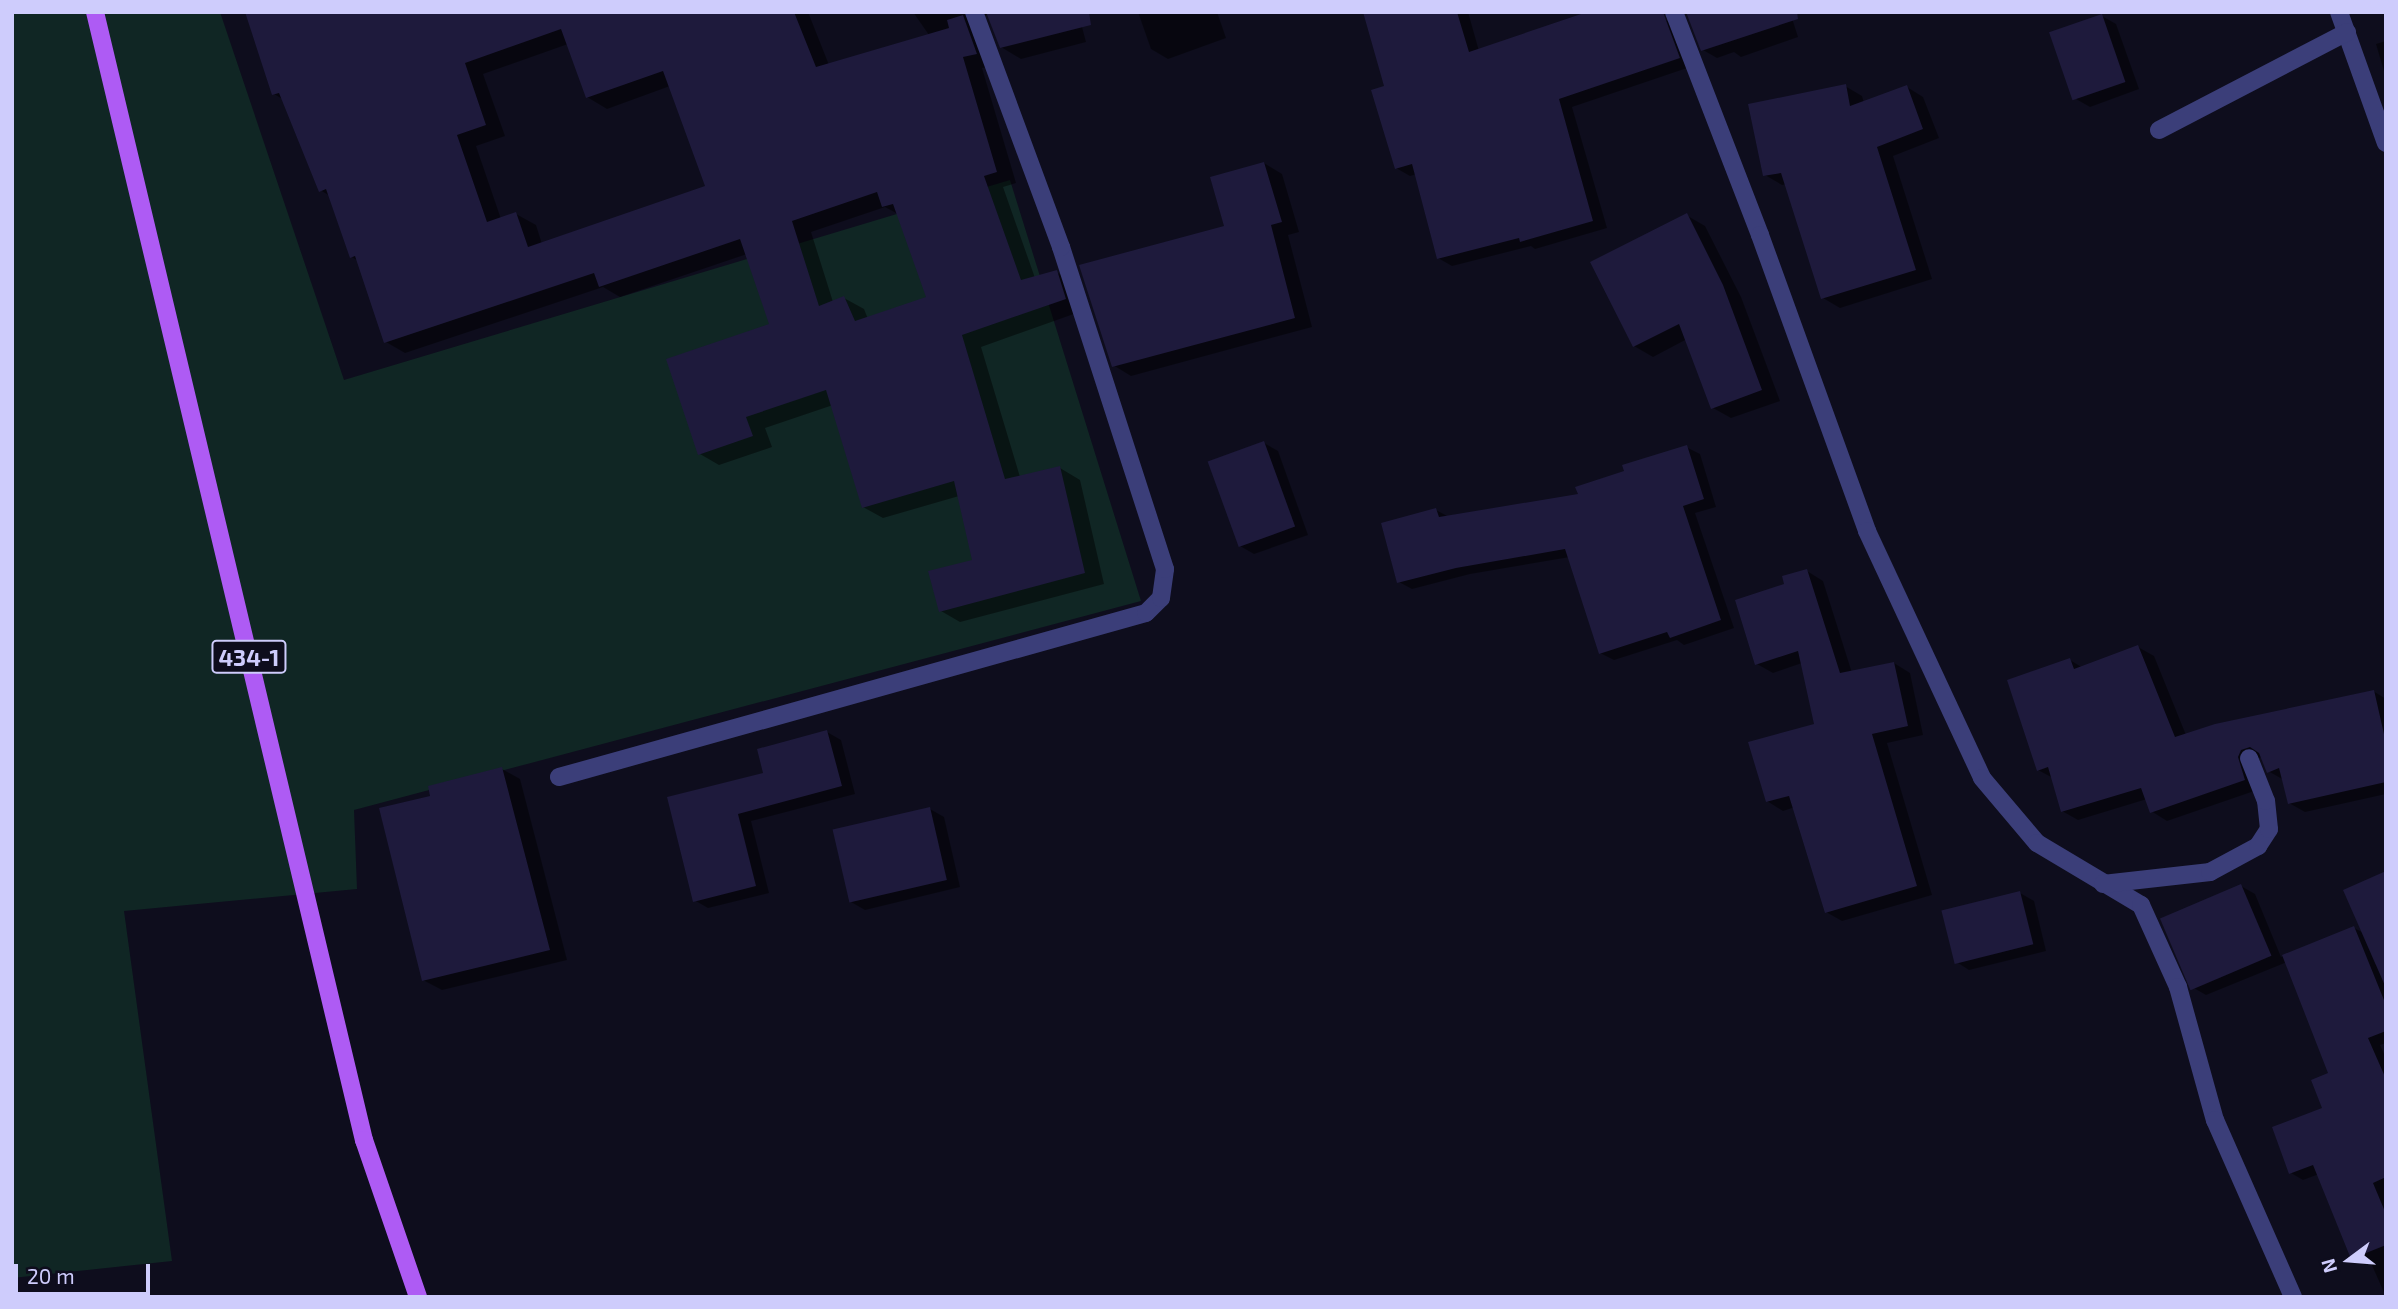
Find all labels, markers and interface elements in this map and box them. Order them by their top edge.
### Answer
road number: 434-1 [210,638,288,677]
north arrow [2314,1225,2384,1295]
scale bar [18,1250,154,1294]
text: N [2315,1256,2341,1276]
text: 20 m [27,1263,75,1288]

